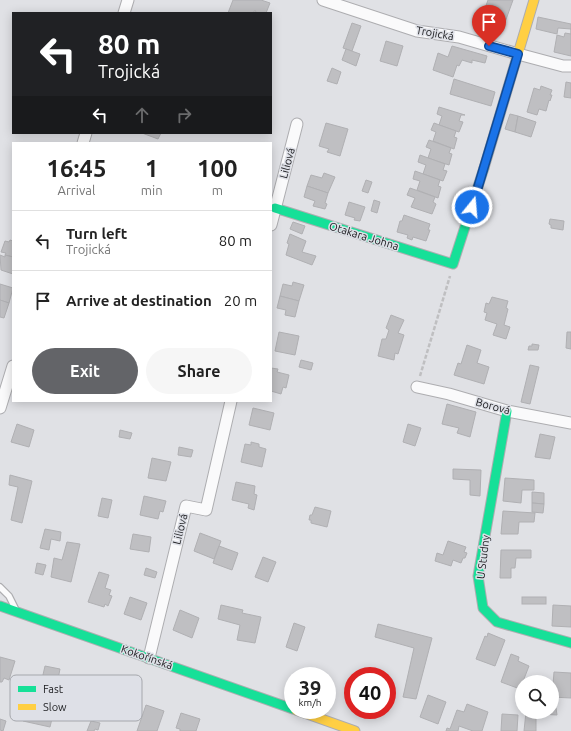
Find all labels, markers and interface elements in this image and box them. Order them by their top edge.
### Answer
pin [472,5,506,46]
icon: arrive [478,11,500,33]
street label: Trojická [415,24,455,42]
icon: left [32,28,84,80]
text: 80 m [98,28,160,59]
text: Trojická [98,61,160,81]
icon: left [89,104,111,126]
icon: ahead [131,104,153,126]
icon: right [173,104,195,126]
street label: Liliová [277,146,297,180]
text: 16:45 [46,155,106,182]
text: 1 [145,155,158,182]
text: 100 [197,155,238,182]
text: Arrival [57,183,95,197]
text: min [141,183,163,197]
text: m [212,183,223,197]
position arrow [451,186,493,228]
street label: Otakara Johna [328,220,400,252]
text: Turn left [66,225,127,242]
icon: left [32,230,54,252]
text: 80 m [219,232,252,249]
text: Trojická [66,242,111,256]
icon: arrive [32,290,54,312]
text: Arrive at destination [66,292,212,309]
text: 20 m [224,292,257,309]
button: Exit [32,348,138,394]
button: Share [146,348,252,394]
street label: Borová [475,396,511,416]
street label: Liliová [170,512,190,546]
street label: U Studny [474,534,492,580]
street label: Kokořínská [120,643,174,671]
speed limit sign: 40 [344,667,396,719]
legend [10,675,142,721]
map controls [515,675,559,719]
button: search [515,675,559,719]
text: 39 [299,676,321,699]
text: Fast [43,683,64,695]
text: km/h [298,697,322,708]
text: Slow [43,701,67,713]

